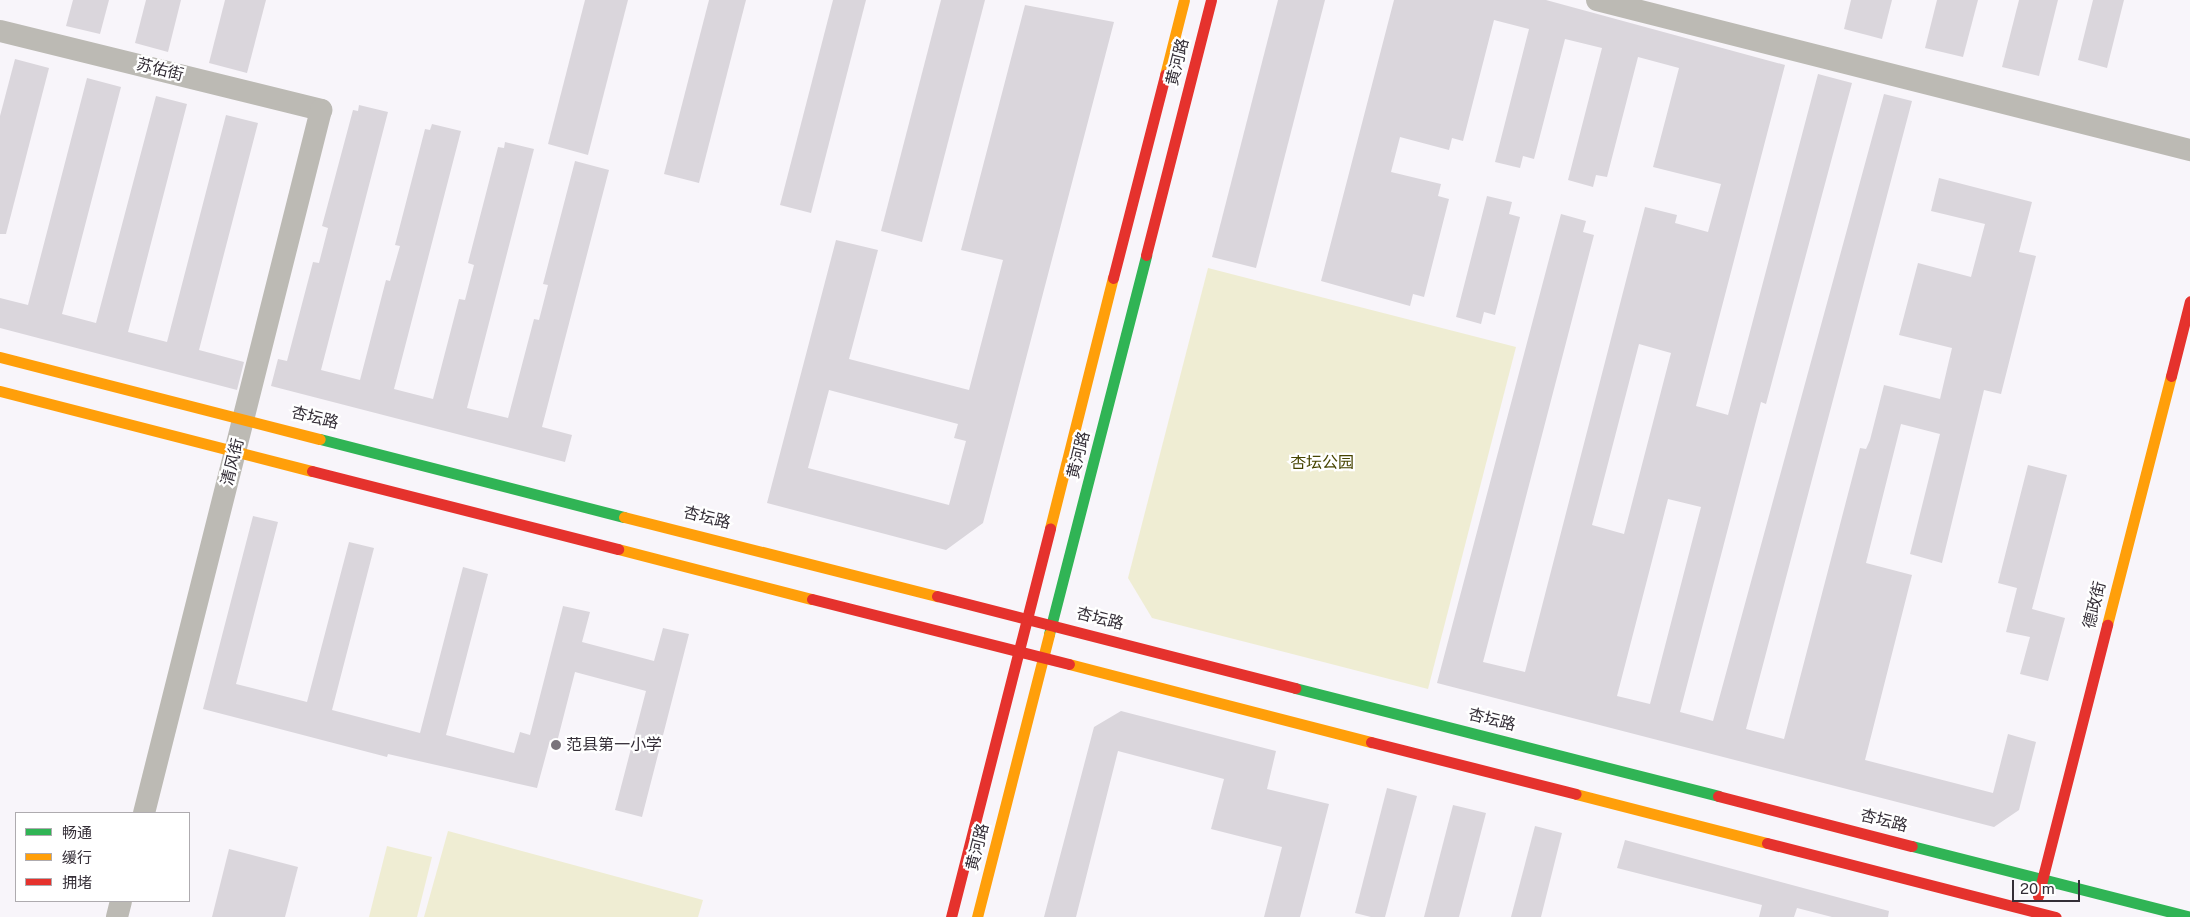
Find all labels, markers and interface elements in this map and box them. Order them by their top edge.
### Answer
street label: 黄河路 [1163,36,1193,88]
street label: 苏佑街 [134,55,186,85]
street label: 杏坛路 [289,403,341,433]
street label: 黄河路 [1064,429,1094,481]
street label: 清风街 [218,436,248,488]
park label: 杏坛公园 [1290,453,1354,473]
street label: 杏坛路 [681,503,733,533]
street label: 德政街 [2080,579,2110,631]
street label: 杏坛路 [1074,604,1126,634]
street label: 杏坛路 [1466,705,1518,735]
place label: 范县第一小学 [566,735,662,755]
marker: 范县第一小学 [550,739,562,751]
street label: 杏坛路 [1858,806,1910,836]
legend [15,812,190,902]
street label: 黄河路 [963,821,993,873]
text: 畅通 [62,824,92,841]
text: 缓行 [62,849,92,866]
scale bar [2015,870,2082,902]
text: 拥堵 [62,874,92,891]
text: 20 m [2020,880,2055,897]

